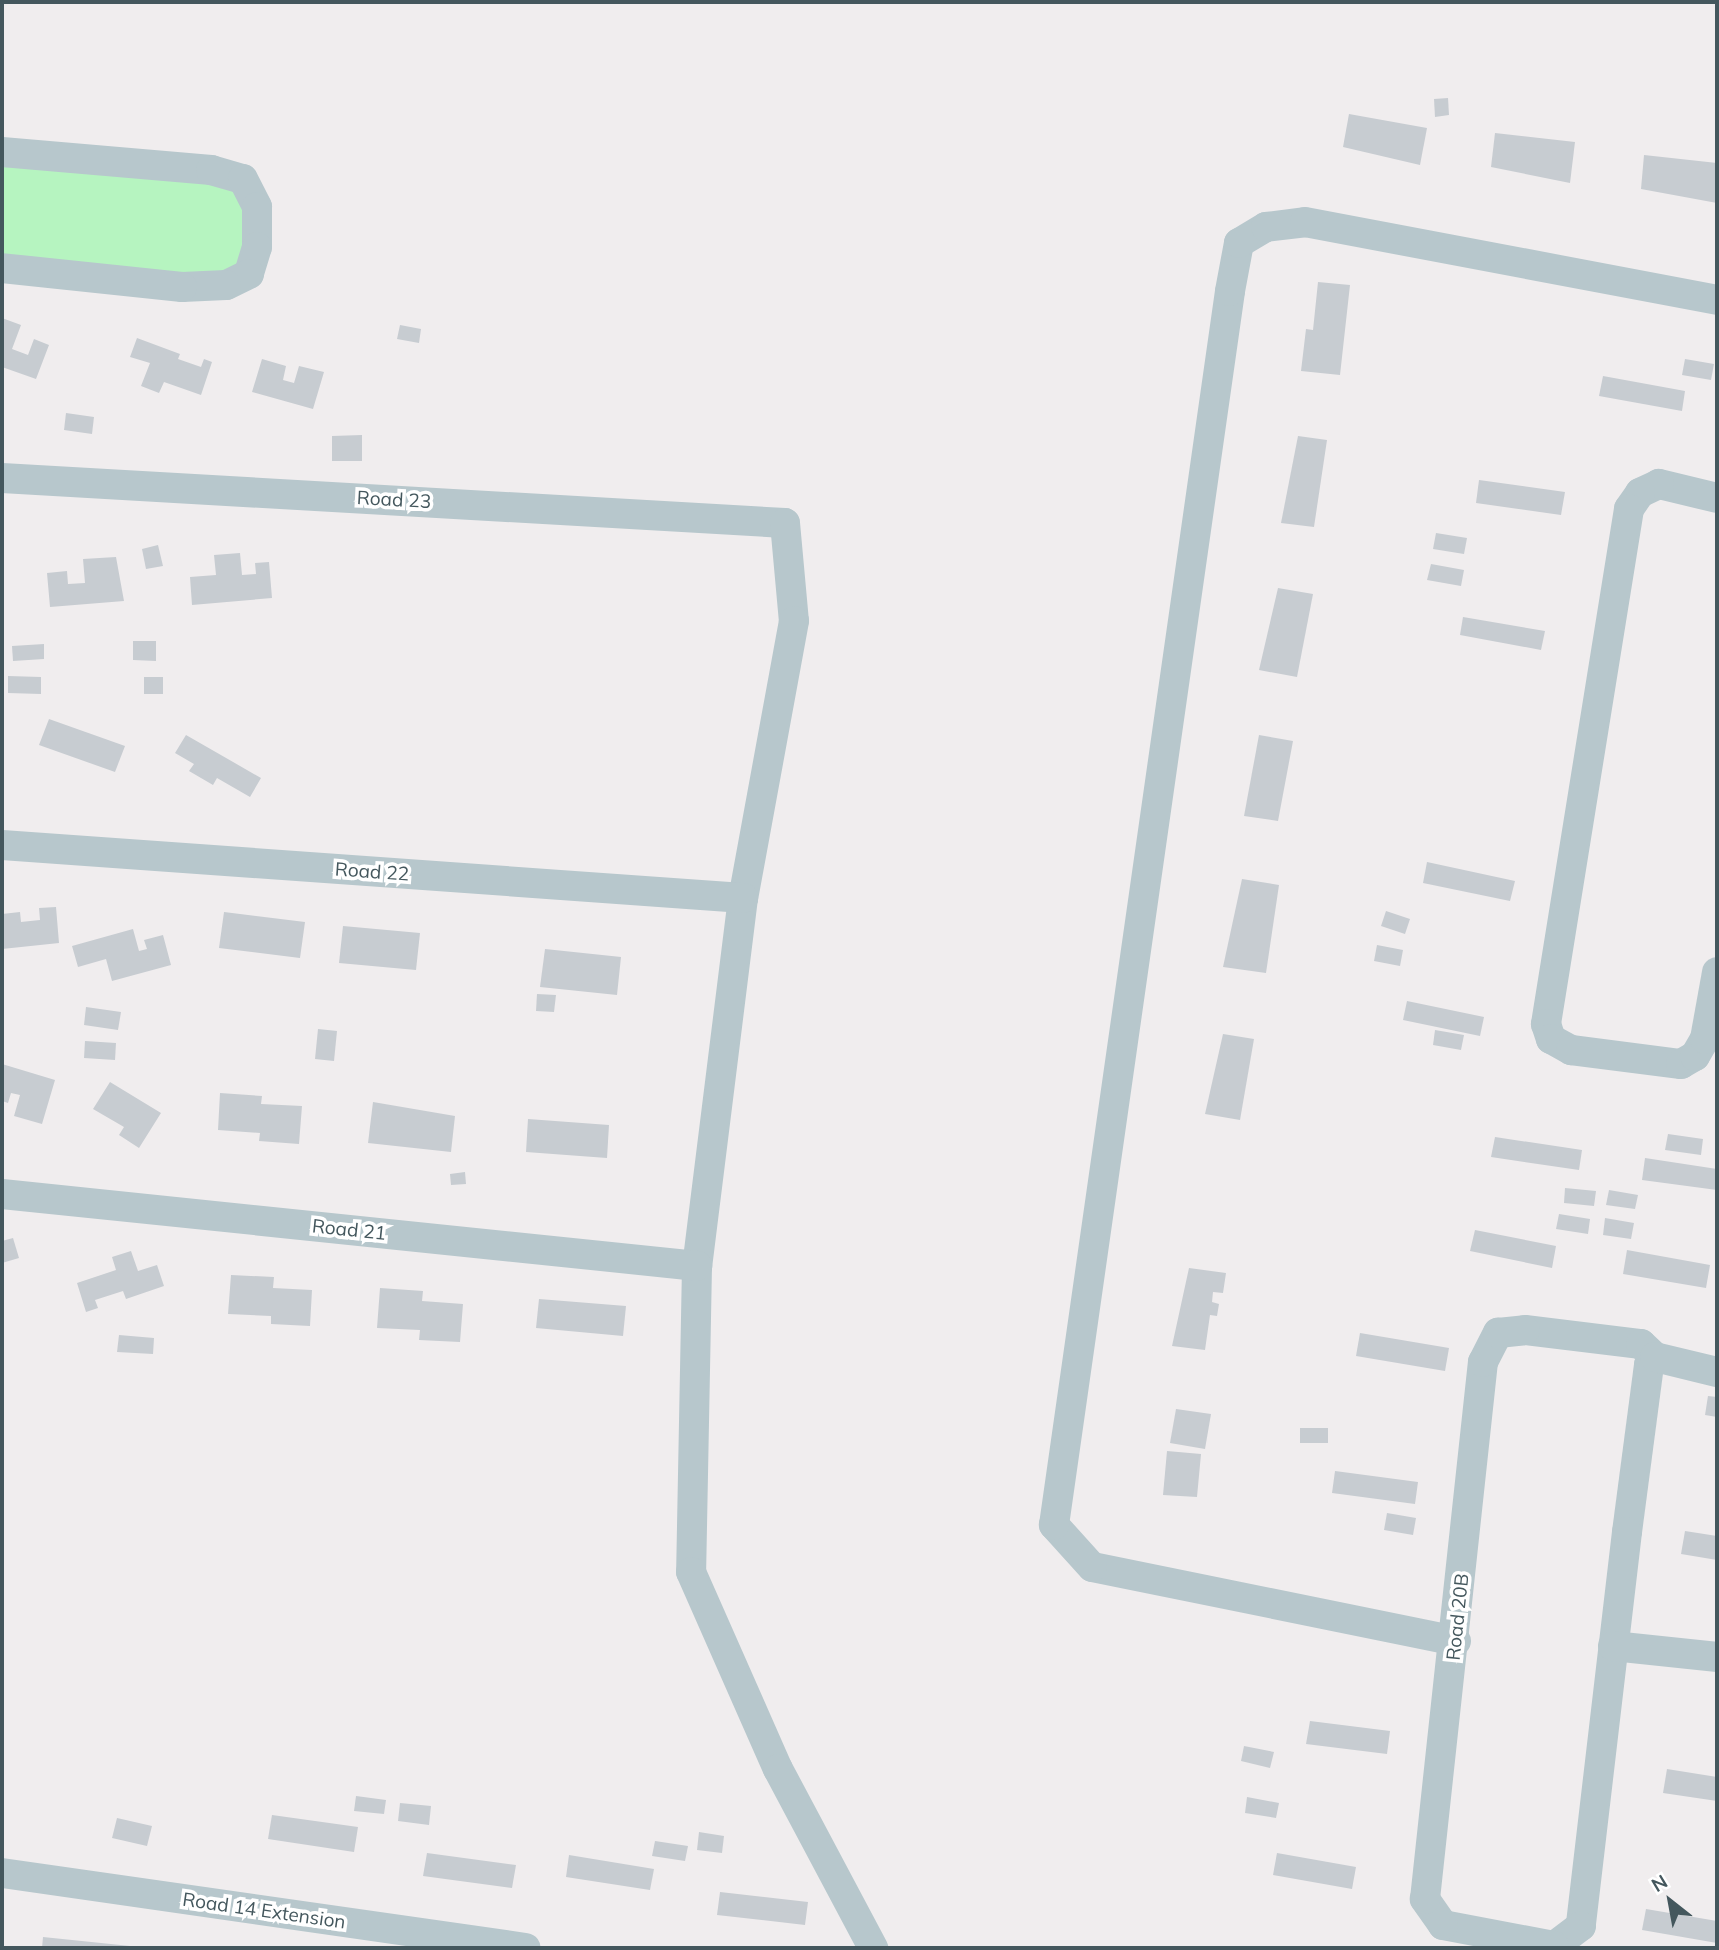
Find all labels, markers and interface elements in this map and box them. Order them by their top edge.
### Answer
street label: Road 23 [356,487,432,513]
street label: Road 22 [334,858,410,886]
street label: Road 21 [311,1215,387,1245]
street label: Road 20B [1442,1572,1474,1662]
north arrow [1635,1866,1705,1936]
text: N [1647,1869,1672,1897]
street label: Road 14 Extension [181,1888,347,1934]

